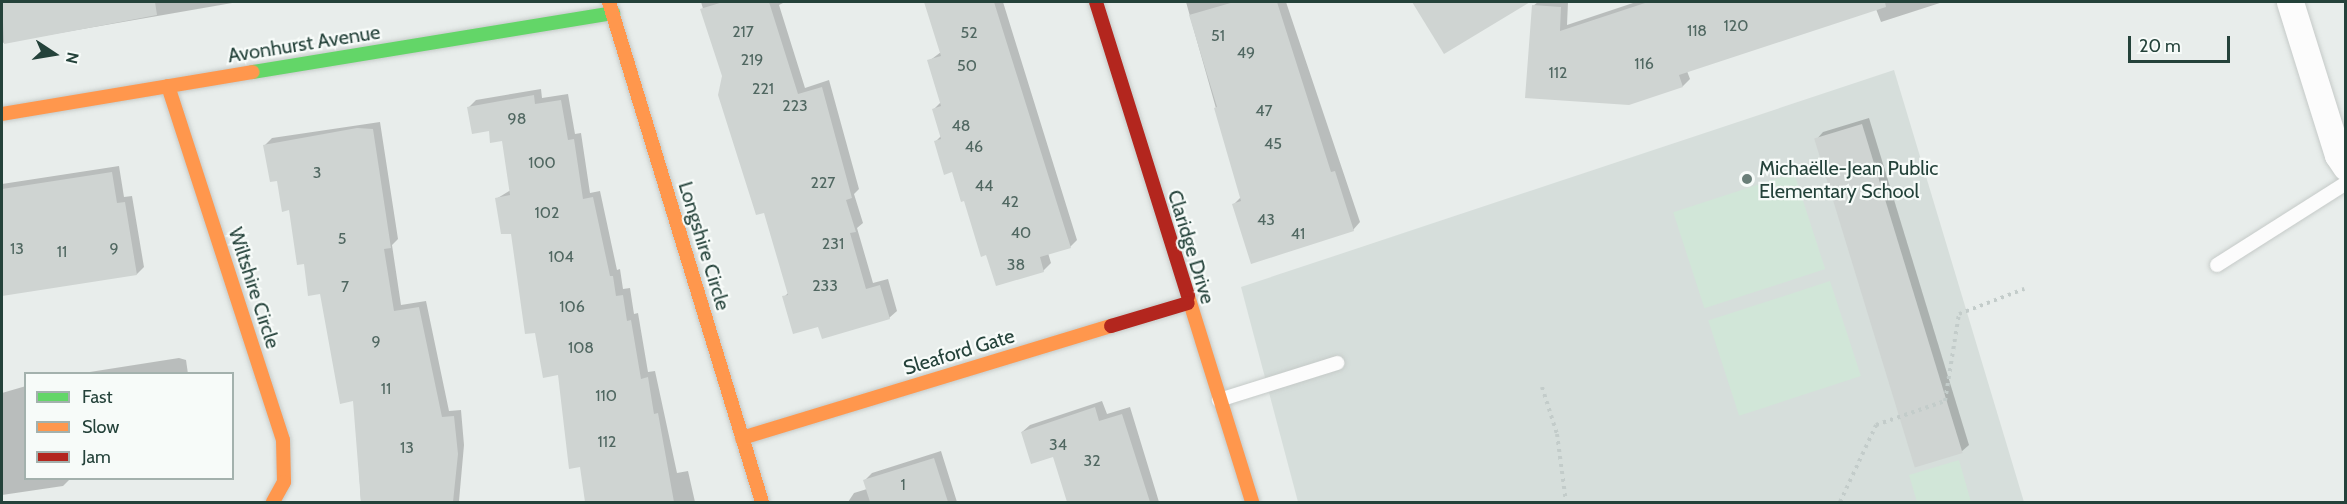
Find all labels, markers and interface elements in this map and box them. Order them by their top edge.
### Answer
house number: 120 [1724,16,1748,36]
street label: Avonhurst Avenue [226,20,382,68]
house number: 118 [1687,21,1707,41]
house number: 217 [732,22,754,42]
house number: 52 [960,23,978,43]
north arrow [24,24,84,84]
scale bar [2131,24,2233,62]
house number: 51 [1211,26,1225,46]
text: 20 m [2139,35,2181,57]
house number: 49 [1237,43,1255,63]
text: N [62,50,83,65]
house number: 219 [741,50,763,70]
house number: 116 [1634,54,1654,74]
house number: 50 [957,56,977,76]
house number: 112 [1549,63,1567,83]
house number: 221 [752,79,774,99]
house number: 223 [782,96,808,116]
house number: 47 [1255,101,1273,121]
house number: 98 [508,109,526,129]
house number: 48 [952,116,970,136]
house number: 45 [1264,134,1282,154]
house number: 46 [965,137,983,157]
house number: 100 [528,153,556,173]
place label: Michaëlle-Jean Public Elementary School [1759,156,1938,203]
house number: 3 [313,163,321,183]
marker: Michaëlle-Jean Public Elementary School [1740,172,1754,186]
house number: 227 [811,173,835,193]
house number: 44 [975,176,993,196]
street label: Longshire Circle [673,179,735,313]
street label: Claridge Drive [1162,187,1220,307]
house number: 42 [1001,192,1019,212]
house number: 102 [535,203,559,223]
house number: 43 [1257,210,1275,230]
house number: 40 [1011,223,1031,243]
street label: Wiltshire Circle [223,224,285,352]
house number: 41 [1291,224,1305,244]
house number: 5 [338,229,346,249]
house number: 231 [822,234,844,254]
house number: 13 [10,239,24,259]
house number: 9 [109,239,119,259]
house number: 11 [57,242,67,262]
house number: 104 [548,247,574,267]
house number: 38 [1007,255,1025,275]
house number: 233 [812,276,838,296]
house number: 7 [341,277,349,297]
house number: 106 [559,297,585,317]
street label: Sleaford Gate [901,324,1017,380]
house number: 9 [371,332,381,352]
house number: 108 [568,338,594,358]
legend [24,372,234,480]
house number: 11 [381,379,391,399]
text: Fast [82,386,113,408]
house number: 110 [595,386,617,406]
text: Slow [82,416,119,438]
house number: 112 [598,432,616,452]
house number: 34 [1049,435,1067,455]
house number: 13 [400,438,414,458]
text: Jam [82,446,111,468]
house number: 32 [1083,451,1101,471]
house number: 1 [900,475,906,495]

